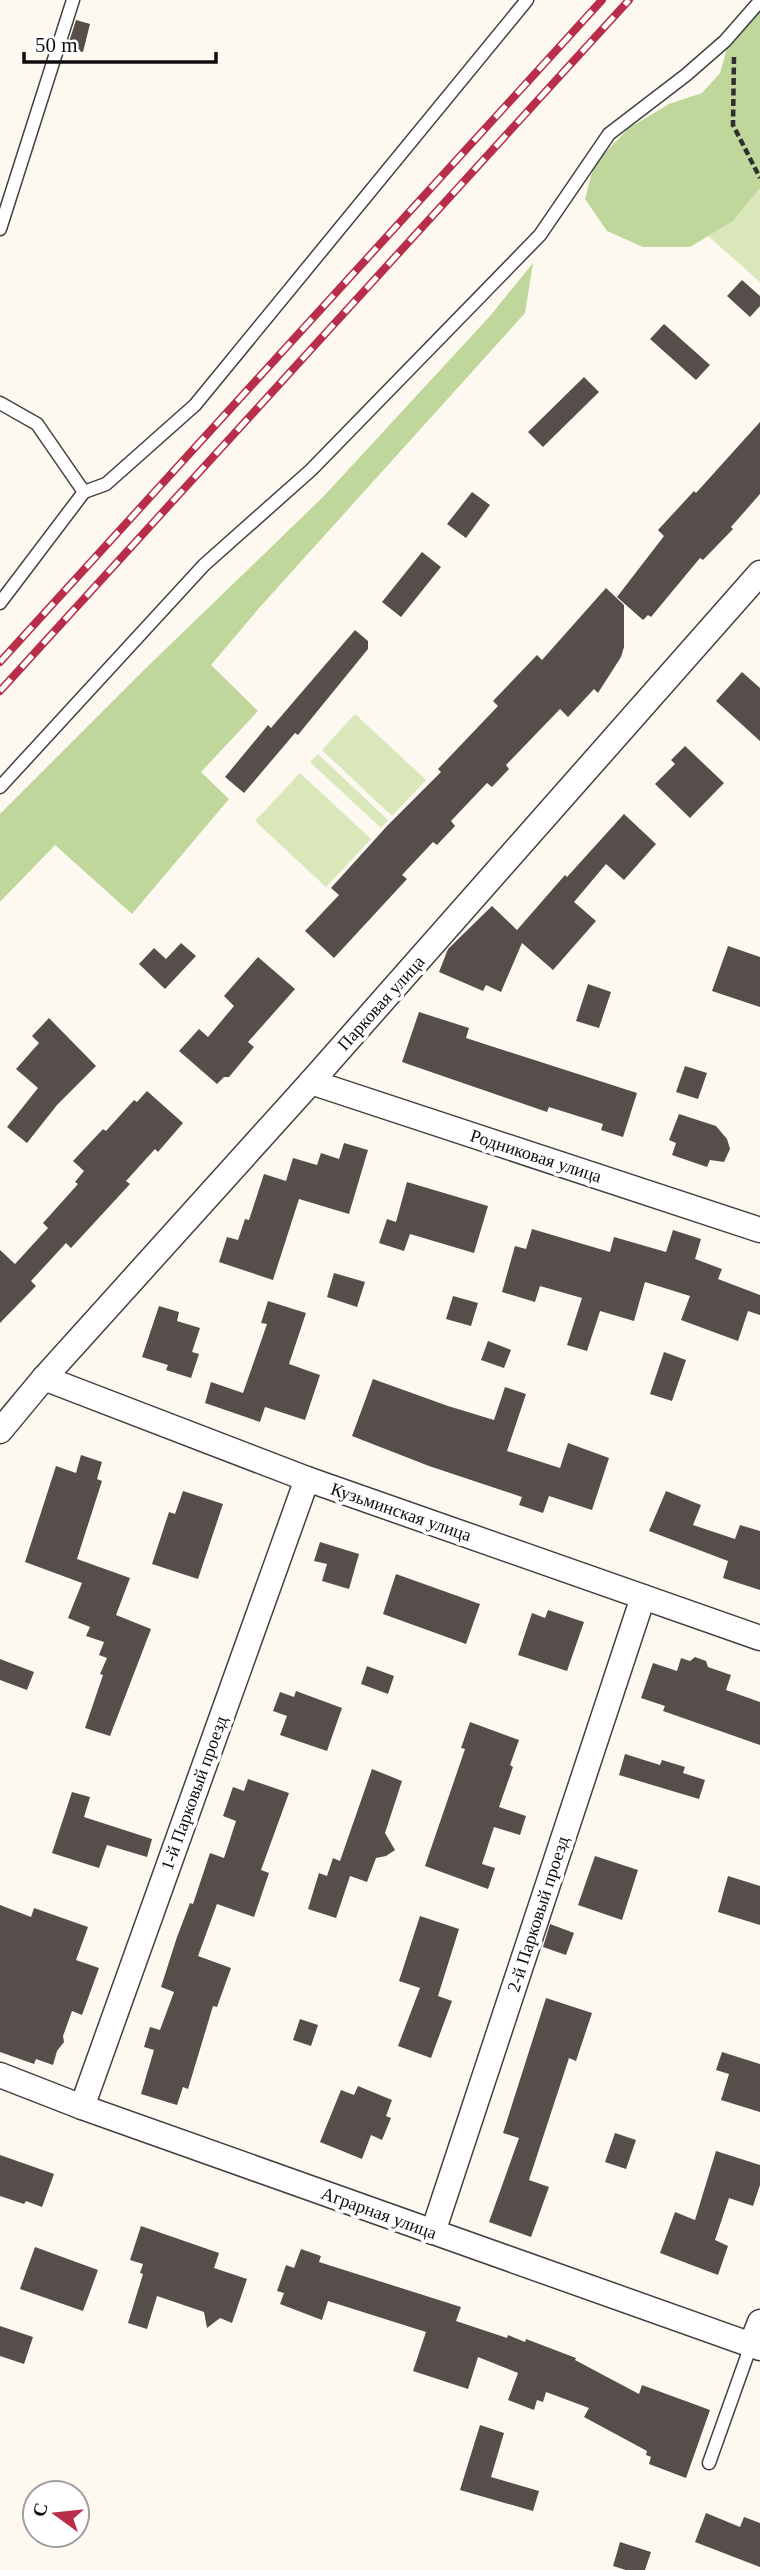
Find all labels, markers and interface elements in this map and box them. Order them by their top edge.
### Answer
scale bar [24,21,217,65]
text: 50 m [35,33,78,57]
street label: Парковая улица [333,952,429,1054]
street label: Родниковая улица [468,1125,604,1187]
street label: Кузьминская улица [328,1479,474,1545]
street label: 1-й Парковый проезд [157,1713,231,1873]
street label: 2-й Парковый проезд [503,1834,573,1994]
street label: Аграрная улица [319,2183,439,2243]
north arrow [21,2479,91,2549]
text: С [28,2500,52,2519]

